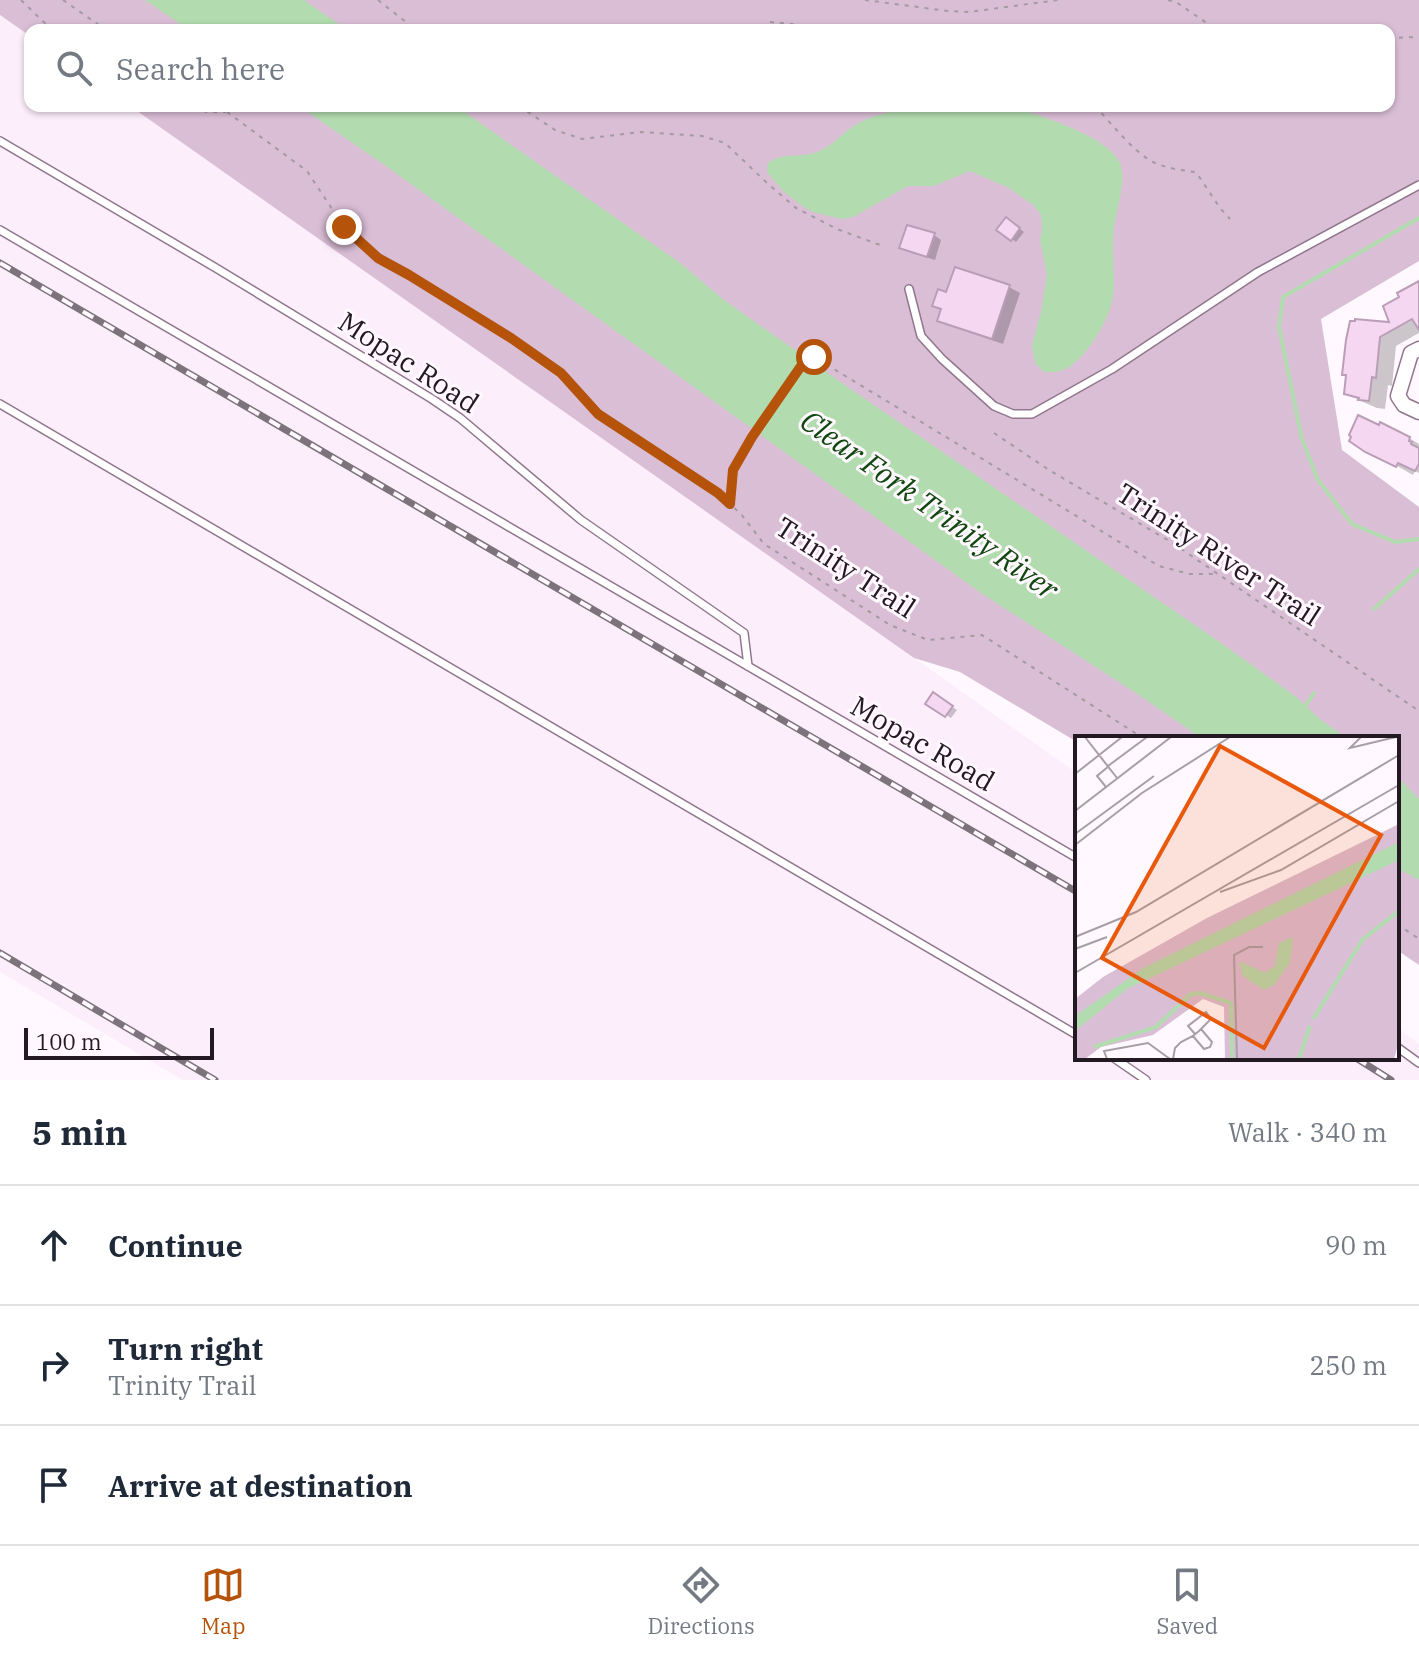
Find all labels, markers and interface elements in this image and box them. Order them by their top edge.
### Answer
search box [24,24,1395,112]
icon: search [52,46,96,90]
text: Search here [116,49,285,88]
route end [326,209,362,245]
street label: Mopac Road [332,303,486,421]
route start [796,339,832,375]
water label: Clear Fork Trinity River [793,400,1067,608]
street label: Trinity River Trail [1110,474,1328,634]
street label: Trinity Trail [769,508,923,626]
street label: Mopac Road [844,687,1002,799]
inset map [1075,736,1399,1060]
scale bar [24,1024,214,1060]
text: 100 m [36,1027,102,1056]
text: 5 min [32,1110,127,1154]
text: Walk · 340 m [1228,1115,1387,1149]
icon: ahead [32,1223,76,1267]
text: Continue [108,1226,243,1265]
text: 90 m [1325,1228,1387,1262]
text: Turn right [108,1329,263,1368]
icon: right [32,1343,76,1387]
text: 250 m [1309,1348,1387,1382]
text: Trinity Trail [108,1368,256,1402]
icon: arrive [32,1463,76,1507]
text: Arrive at destination [108,1466,413,1505]
tab: Map [201,1563,246,1640]
tab: Directions [647,1563,755,1640]
tab: Saved [1156,1563,1218,1640]

